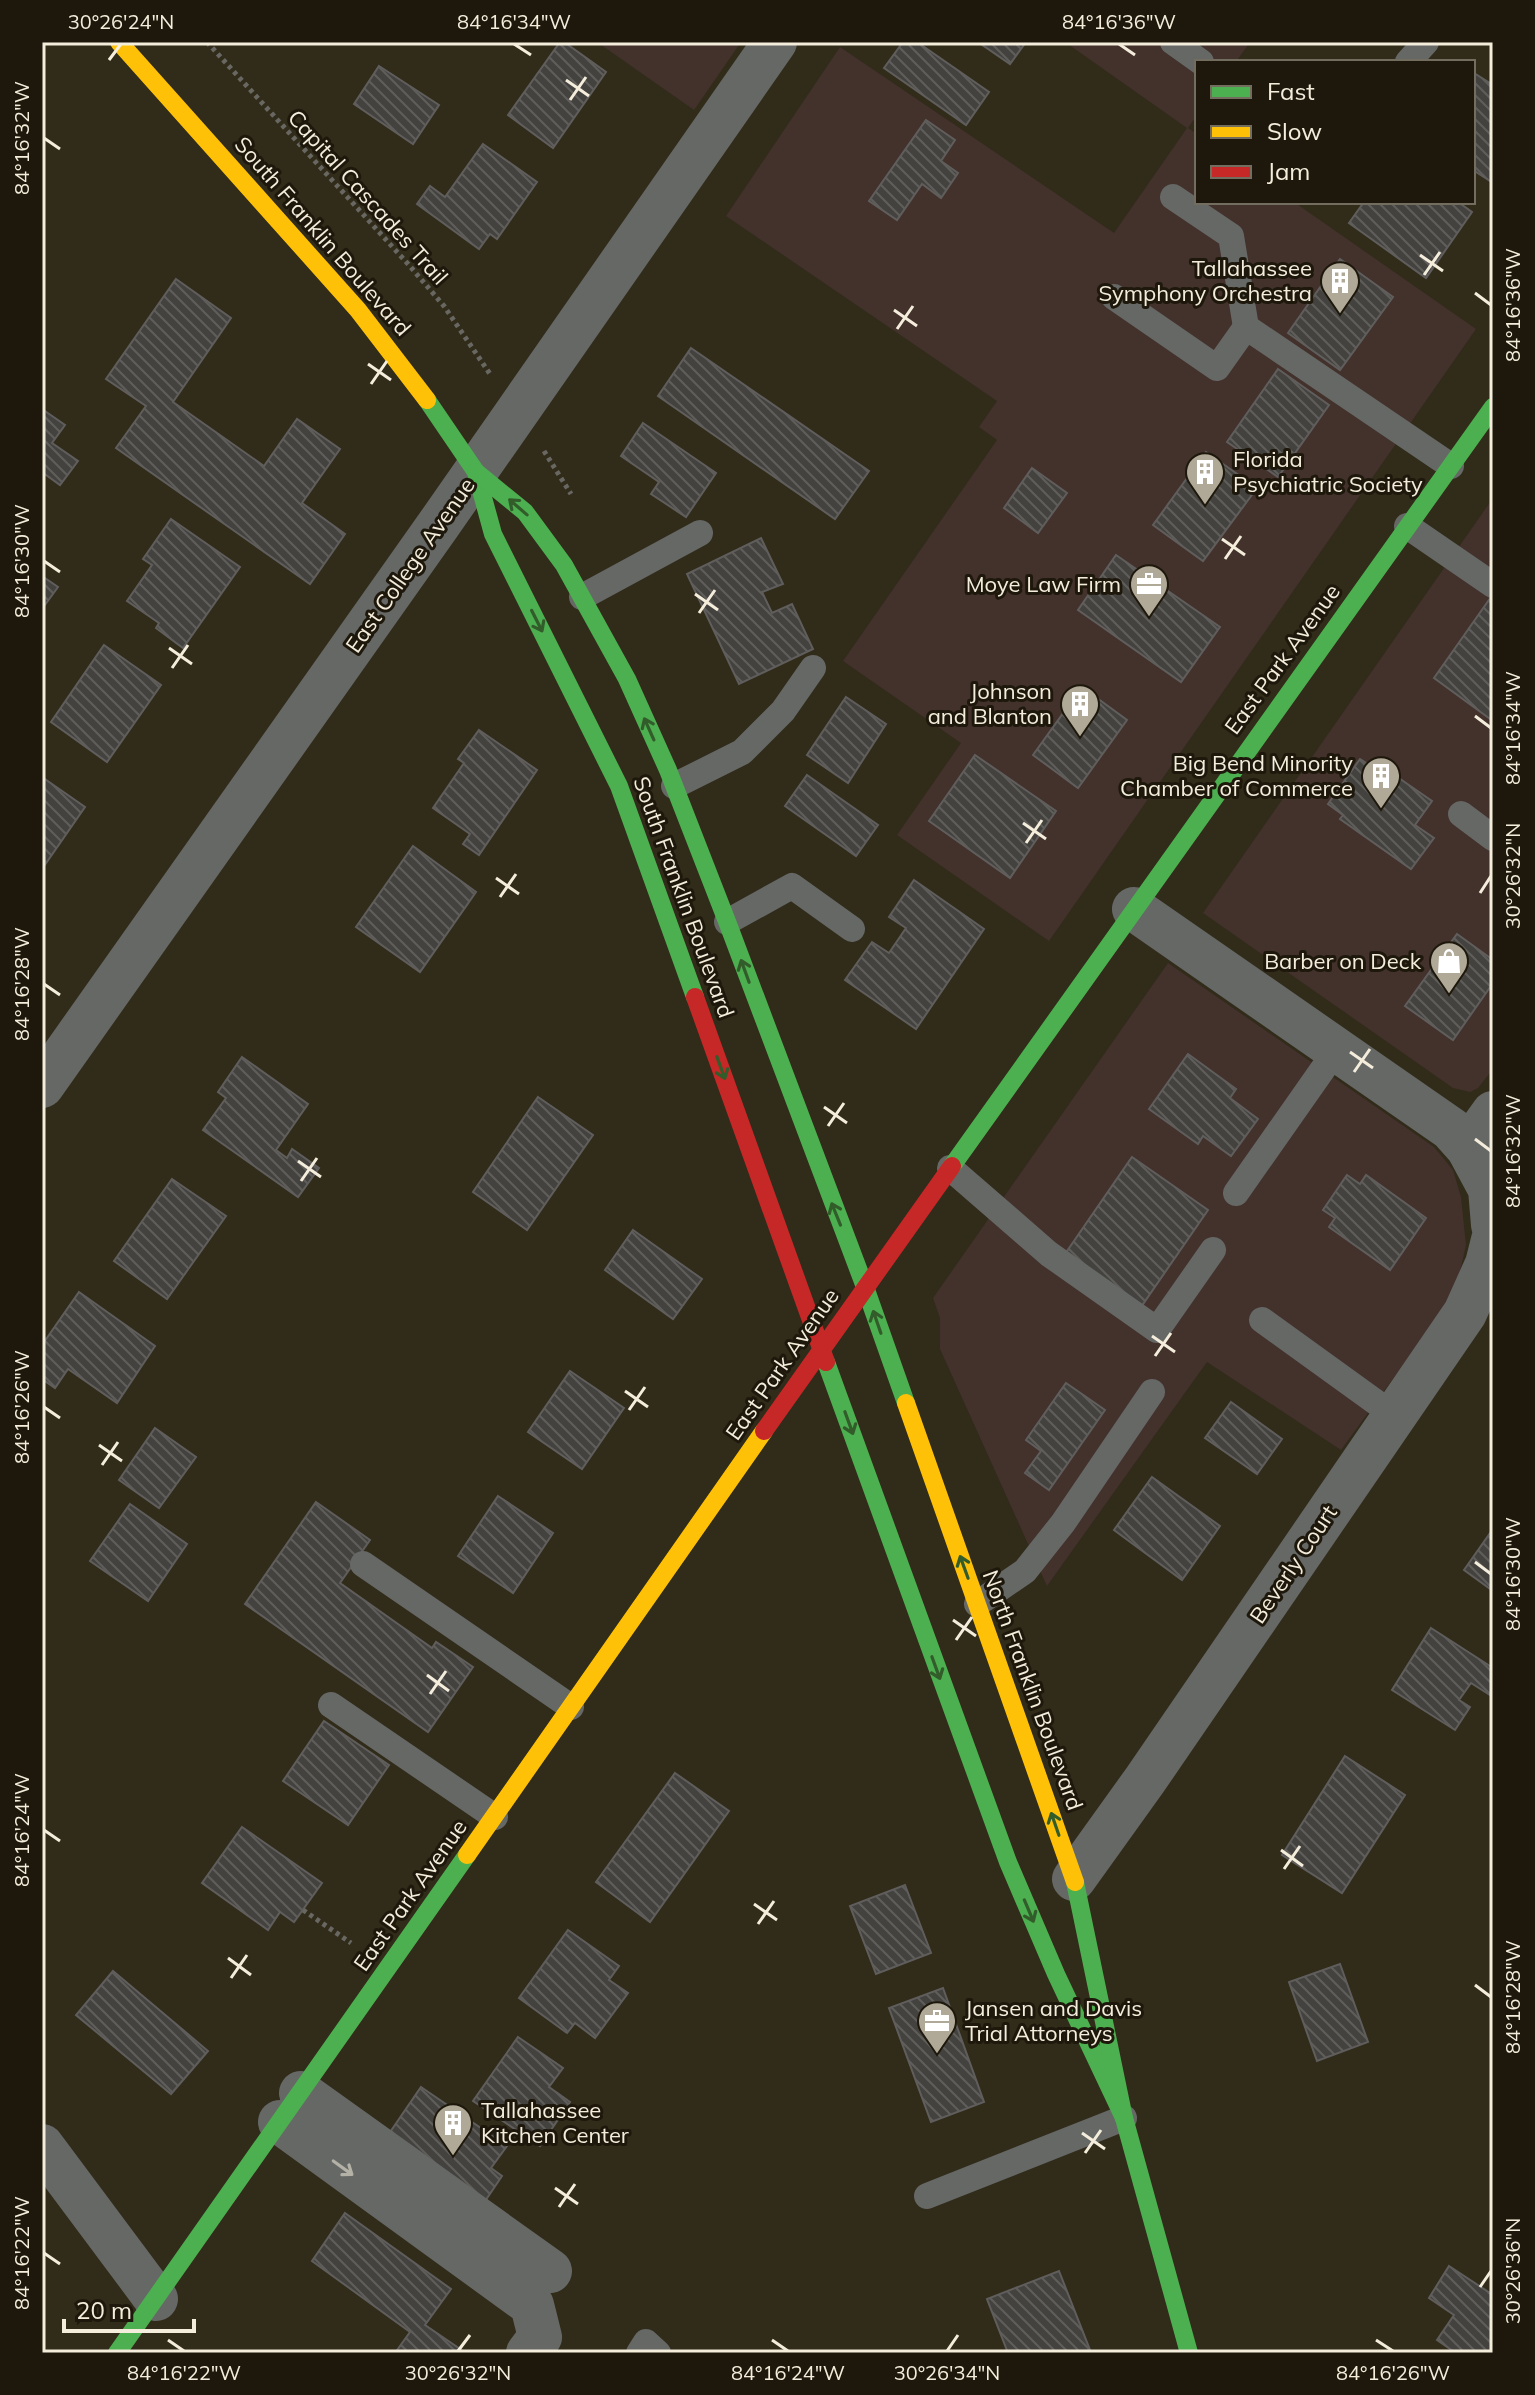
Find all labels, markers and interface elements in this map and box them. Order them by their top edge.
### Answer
text: 30°26'24"N [68,9,174,34]
text: 84°16'34"W [457,9,571,34]
text: 84°16'36"W [1062,9,1176,34]
legend [1195,60,1475,204]
text: Fast [1267,76,1315,106]
text: 84°16'32"W [9,81,34,195]
street label: Capital Cascades Trail [282,104,454,290]
text: Slow [1267,116,1322,146]
street label: South Franklin Boulevard [229,131,417,341]
text: Jam [1267,156,1310,186]
text: 84°16'36"W [1500,248,1525,362]
place label: Tallahassee Symphony Orchestra [1098,254,1312,307]
building icon: Tallahassee Symphony Orchestra [1319,260,1361,315]
place label: Florida Psychiatric Society [1233,445,1423,498]
building icon: Florida Psychiatric Society [1184,451,1226,506]
street label: East College Avenue [339,472,481,658]
one-way arrow [508,498,528,516]
text: 84°16'30"W [9,504,34,618]
office icon: Moye Law Firm [1128,563,1170,618]
place label: Moye Law Firm [966,570,1121,598]
street label: East Park Avenue [1218,578,1346,740]
one-way arrow [530,609,546,633]
text: 84°16'34"W [1500,671,1525,785]
place label: Johnson and Blanton [928,677,1052,730]
building icon: Johnson and Blanton [1059,683,1101,738]
one-way arrow [641,717,656,742]
place label: Big Bend Minority Chamber of Commerce [1120,749,1353,802]
building icon: Big Bend Minority Chamber of Commerce [1360,755,1402,810]
street label: South Franklin Boulevard [627,772,741,1022]
text: 30°26'32"N [1500,823,1525,929]
text: 84°16'28"W [9,927,34,1041]
shop icon: Barber on Deck [1428,940,1470,995]
place label: Barber on Deck [1264,947,1422,975]
one-way arrow [737,959,751,984]
one-way arrow [715,1055,729,1080]
text: 84°16'32"W [1500,1094,1525,1208]
one-way arrow [828,1202,842,1227]
street label: East Park Avenue [719,1283,845,1445]
one-way arrow [868,1309,883,1334]
text: 84°16'26"W [9,1350,34,1464]
one-way arrow [842,1410,857,1435]
street label: Beverly Court [1243,1499,1343,1629]
text: 84°16'30"W [1500,1517,1525,1631]
one-way arrow [955,1554,970,1579]
street label: North Franklin Boulevard [977,1566,1089,1814]
one-way arrow [930,1655,944,1680]
text: 84°16'24"W [9,1773,34,1887]
one-way arrow [1047,1813,1061,1837]
street label: East Park Avenue [347,1814,473,1976]
one-way arrow [1022,1898,1037,1923]
text: 84°16'28"W [1500,1940,1525,2054]
place label: Jansen and Davis Trial Attorneys [965,1994,1142,2047]
office icon: Jansen and Davis Trial Attorneys [916,2000,958,2055]
place label: Tallahassee Kitchen Center [481,2096,629,2149]
building icon: Tallahassee Kitchen Center [432,2102,474,2157]
one-way arrow [332,2159,353,2176]
text: 84°16'22"W [9,2196,34,2310]
text: 30°26'36"N [1500,2218,1525,2324]
scale bar [64,2283,194,2333]
text: 20 m [76,2295,132,2325]
text: 84°16'22"W [127,2360,241,2385]
text: 30°26'32"N [405,2360,511,2385]
text: 84°16'24"W [731,2360,845,2385]
text: 30°26'34"N [894,2360,1000,2385]
text: 84°16'26"W [1336,2360,1450,2385]

